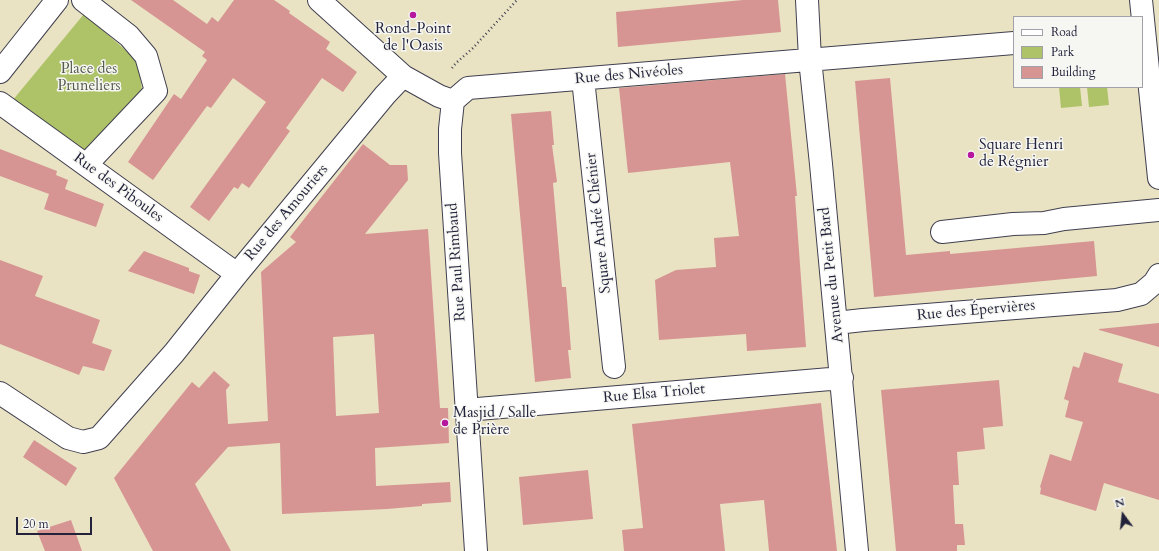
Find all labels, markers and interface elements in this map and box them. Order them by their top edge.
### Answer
marker: Rond-Point de l'Oasis [408,10,418,20]
legend [1013,16,1143,88]
place label: Rond-Point de l'Oasis [375,21,451,56]
text: Road [1051,24,1077,40]
text: Park [1051,44,1074,60]
park label: Place des Pruneliers [57,61,121,96]
street label: Rue des Nivéoles [574,61,684,89]
text: Building [1051,64,1095,80]
place label: Square Henri de Régnier [979,137,1063,172]
street label: Rue des Piboules [70,149,166,227]
marker: Square Henri de Régnier [966,150,976,160]
street label: Square André Chénier [583,152,615,294]
street label: Rue des Amouriers [242,161,332,265]
street label: Rue Paul Rimbaud [444,202,470,322]
street label: Avenue du Petit Bard [816,206,848,344]
street label: Rue des Épervières [916,297,1036,325]
street label: Rue Elsa Triolet [602,381,706,407]
place label: Masjid / Salle de Prière [453,405,536,440]
marker: Masjid / Salle de Prière [440,418,450,428]
text: N [1113,494,1126,511]
north arrow [1103,495,1143,535]
scale bar [18,509,94,535]
text: 20 m [23,516,49,532]

